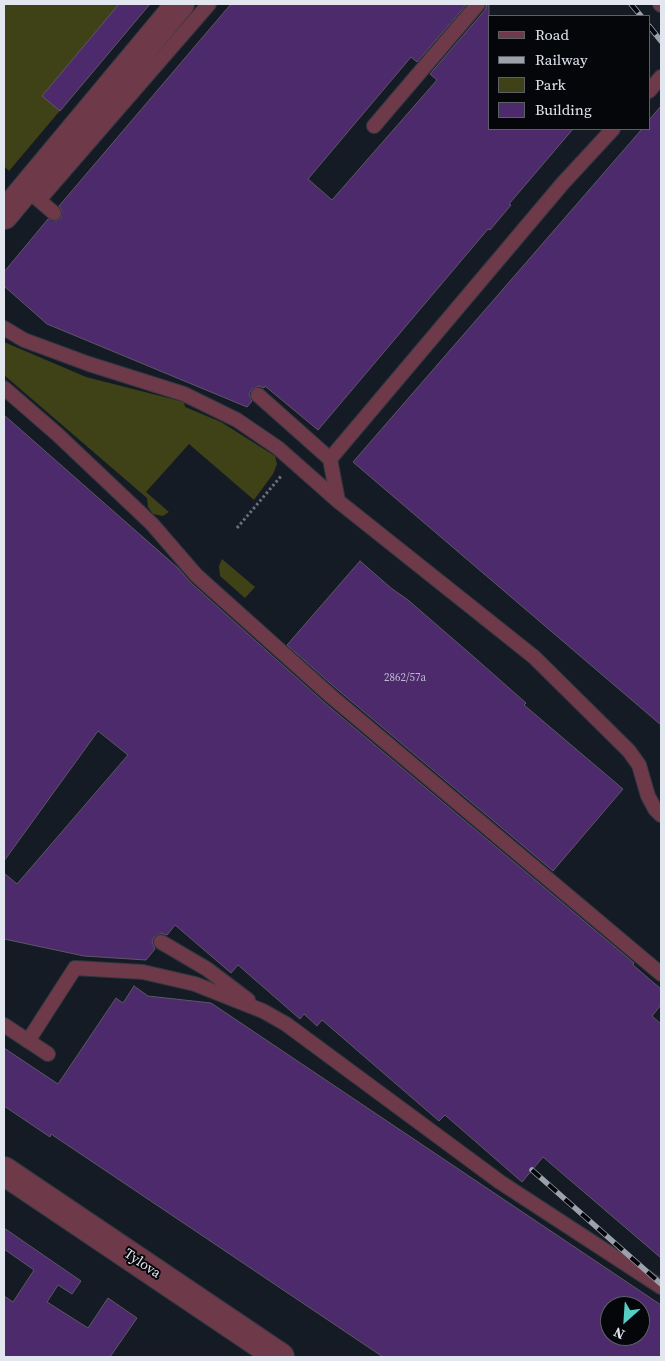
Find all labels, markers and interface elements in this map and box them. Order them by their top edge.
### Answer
legend [488,15,650,130]
text: Road [535,24,569,45]
text: Railway [535,49,588,70]
text: Park [535,74,566,95]
text: Building [535,99,592,120]
house number: 2862/57a [384,671,426,685]
street label: Tylova [120,1246,164,1282]
north arrow [600,1296,650,1346]
text: N [610,1322,628,1345]

